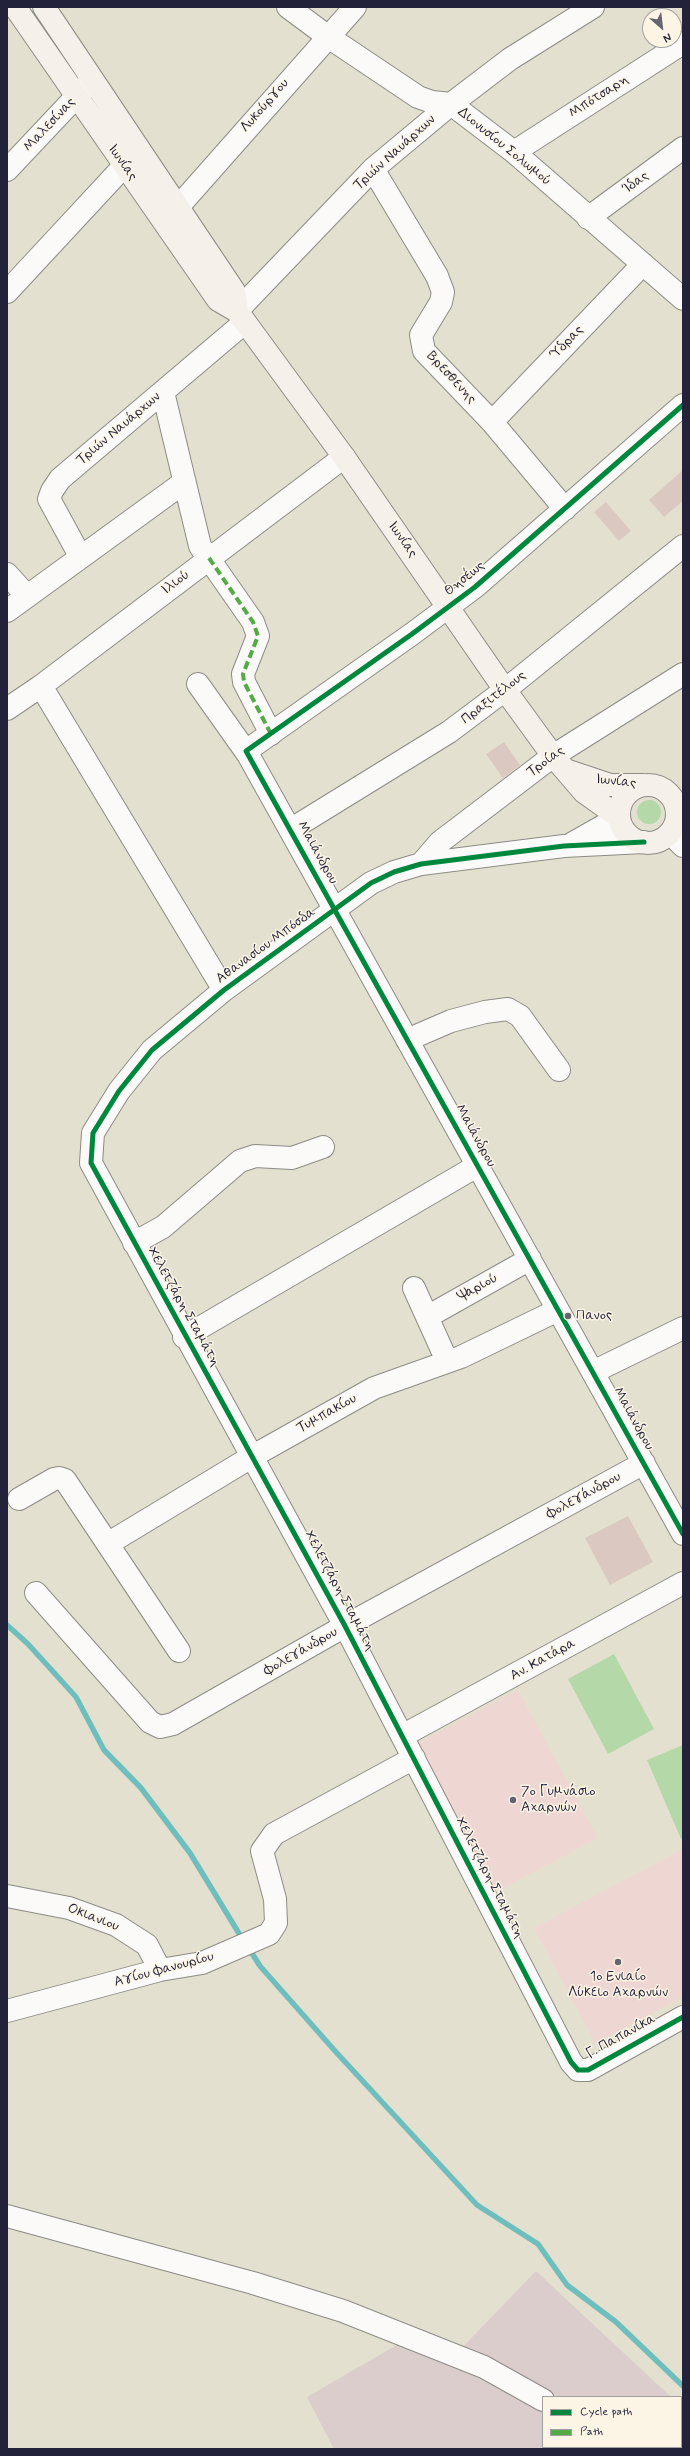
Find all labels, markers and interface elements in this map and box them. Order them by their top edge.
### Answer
north arrow [642,8,682,48]
text: N [661,30,674,46]
street label: Μπότσαρη [566,72,632,122]
street label: Λυκούργου [237,76,293,136]
street label: Μαλεσίνας [21,94,79,156]
street label: Διονυσίου Σολωμού [454,104,554,190]
street label: Τριών Ναυάρχων [350,112,440,194]
street label: Ιωνίας [103,142,141,184]
street label: Ίδας [620,168,652,198]
street label: Ύδρας [547,322,587,364]
street label: Βρεσθενης [423,348,479,408]
street label: Τριών Ναυάρχων [73,389,165,469]
street label: Ιωνίας [383,519,421,561]
street label: Θησέως [441,558,489,600]
street label: Ιλιού [159,567,193,599]
street label: Πραξιτέλους [458,667,530,729]
street label: Τροίας [524,743,568,781]
street label: Ιωνίας [595,772,637,792]
street label: Μαιάνδρου [293,819,341,887]
street label: Αθανασίου Μπόσδα [213,904,319,988]
street label: Μαιάνδρου [451,1102,499,1170]
street label: Χελετζάρη Σταμάτη [143,1244,223,1370]
street label: Ψαριού [455,1270,501,1306]
place label: Πανος [576,1308,612,1324]
marker: Πανος [563,1311,573,1321]
street label: Μαιάνδρου [609,1385,657,1453]
street label: Τυμπακίου [294,1391,360,1437]
street label: Φολεγάνδρου [544,1469,624,1523]
street label: Χελετζάρη Σταμάτη [300,1528,378,1654]
street label: Φολεγάνδρου [261,1624,341,1680]
street label: Αν. Κατάρα [507,1635,579,1685]
place label: 7ο Γυμνάσιο Αχαρνών [521,1784,595,1816]
marker: 7ο Γυμνάσιο Αχαρνών [508,1795,518,1805]
street label: Χελετζάρη Σταμάτη [451,1815,527,1941]
street label: Οκιανιου [65,1900,121,1936]
street label: Αγίου Φανουρίου [112,1949,216,1991]
marker: 1ο Ενιαίο Λύκειο Αχαρνών [613,1957,623,1967]
place label: 1ο Ενιαίο Λύκειο Αχαρνών [568,1969,668,2002]
street label: Γ. Παπανίκα [583,2011,659,2063]
legend [542,2396,682,2448]
text: Cycle path [580,2404,632,2420]
text: Path [580,2424,603,2440]

